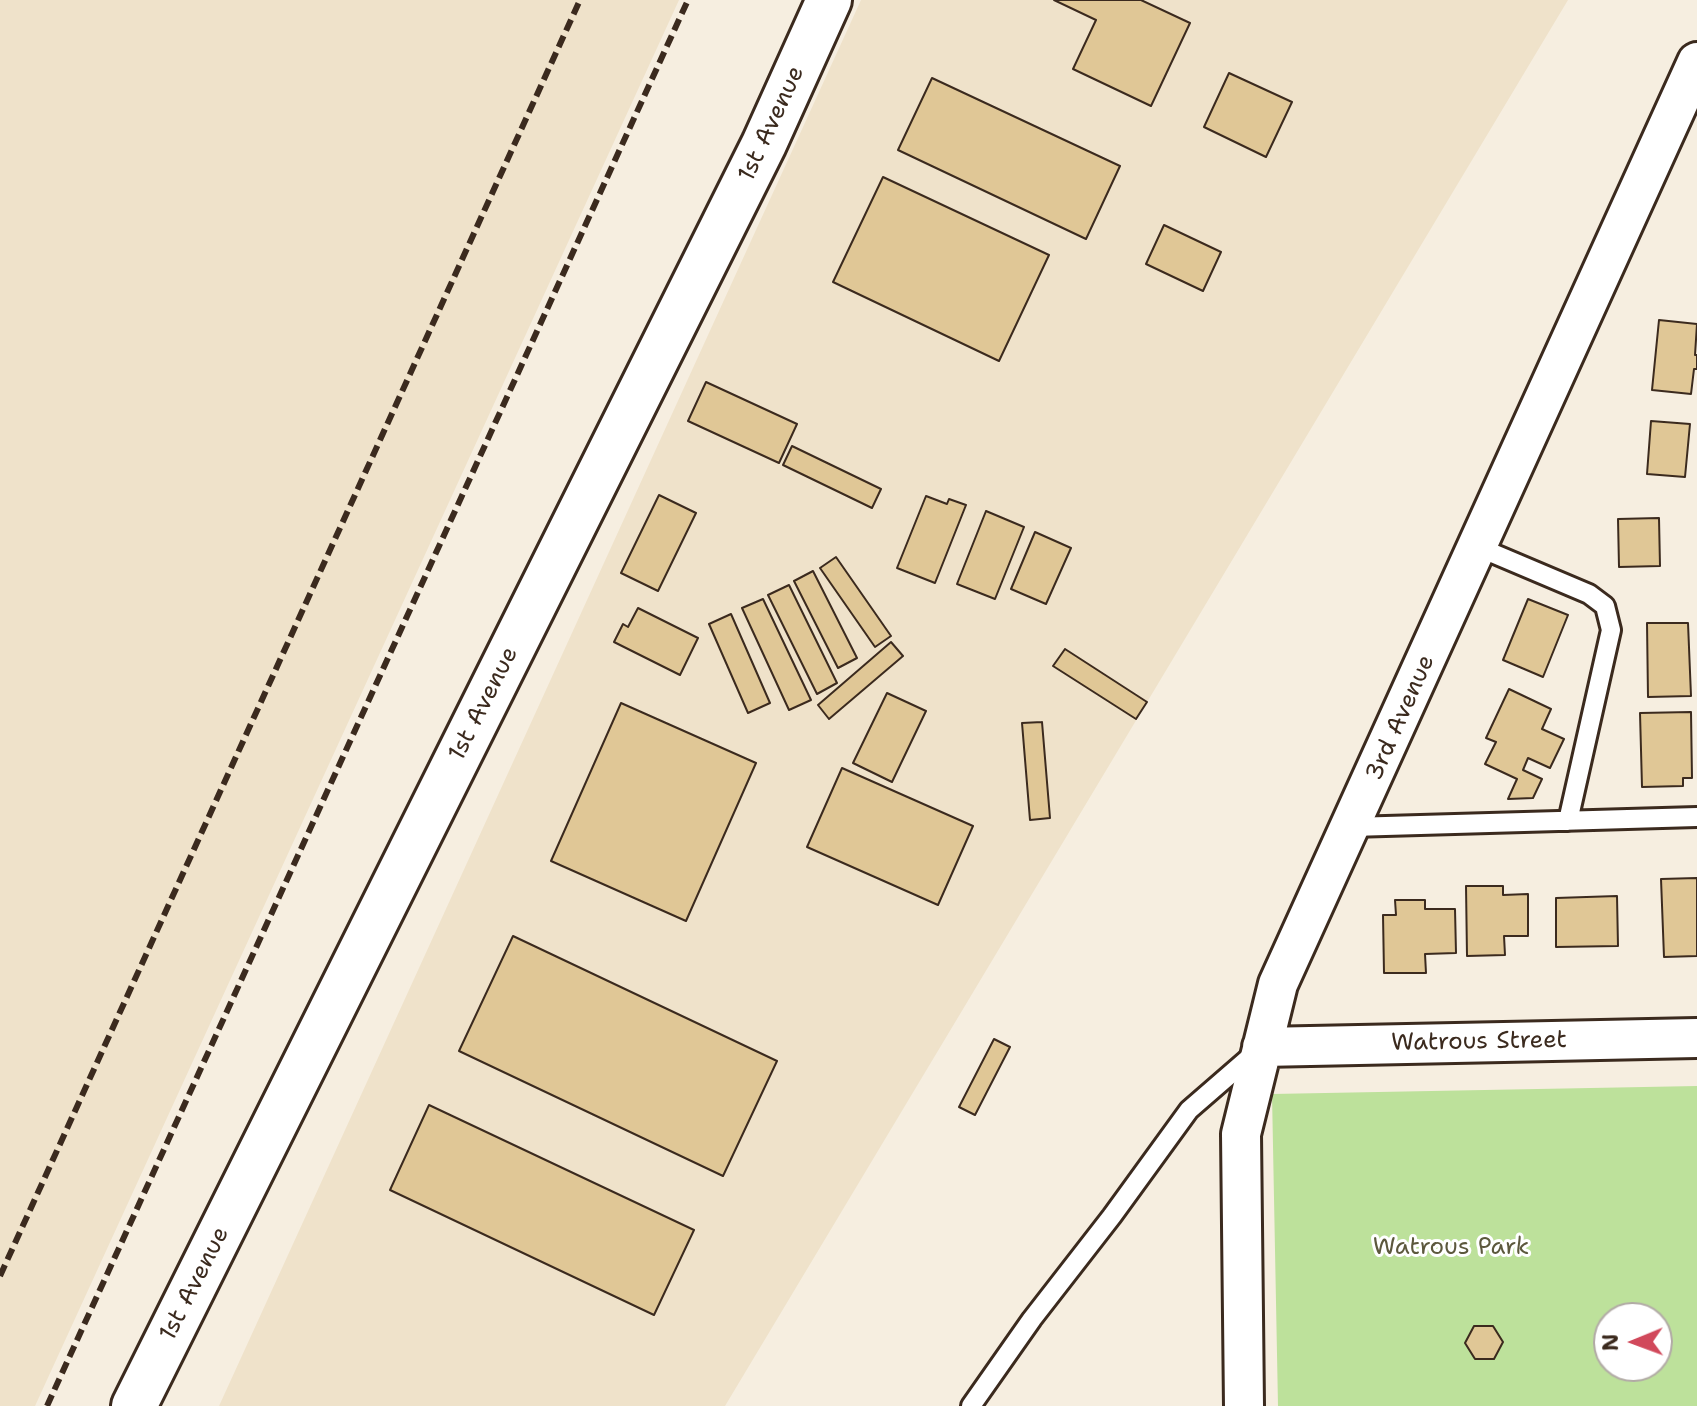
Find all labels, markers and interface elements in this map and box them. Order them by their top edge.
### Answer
street label: 1st Avenue [733,62,811,186]
street label: 1st Avenue [443,642,525,766]
street label: 3rd Avenue [1360,651,1442,785]
street label: Watrous Street [1391,1026,1567,1058]
street label: 1st Avenue [154,1222,236,1346]
park label: Watrous Park [1373,1234,1529,1262]
north arrow [1593,1302,1673,1382]
text: N [1596,1333,1625,1351]

